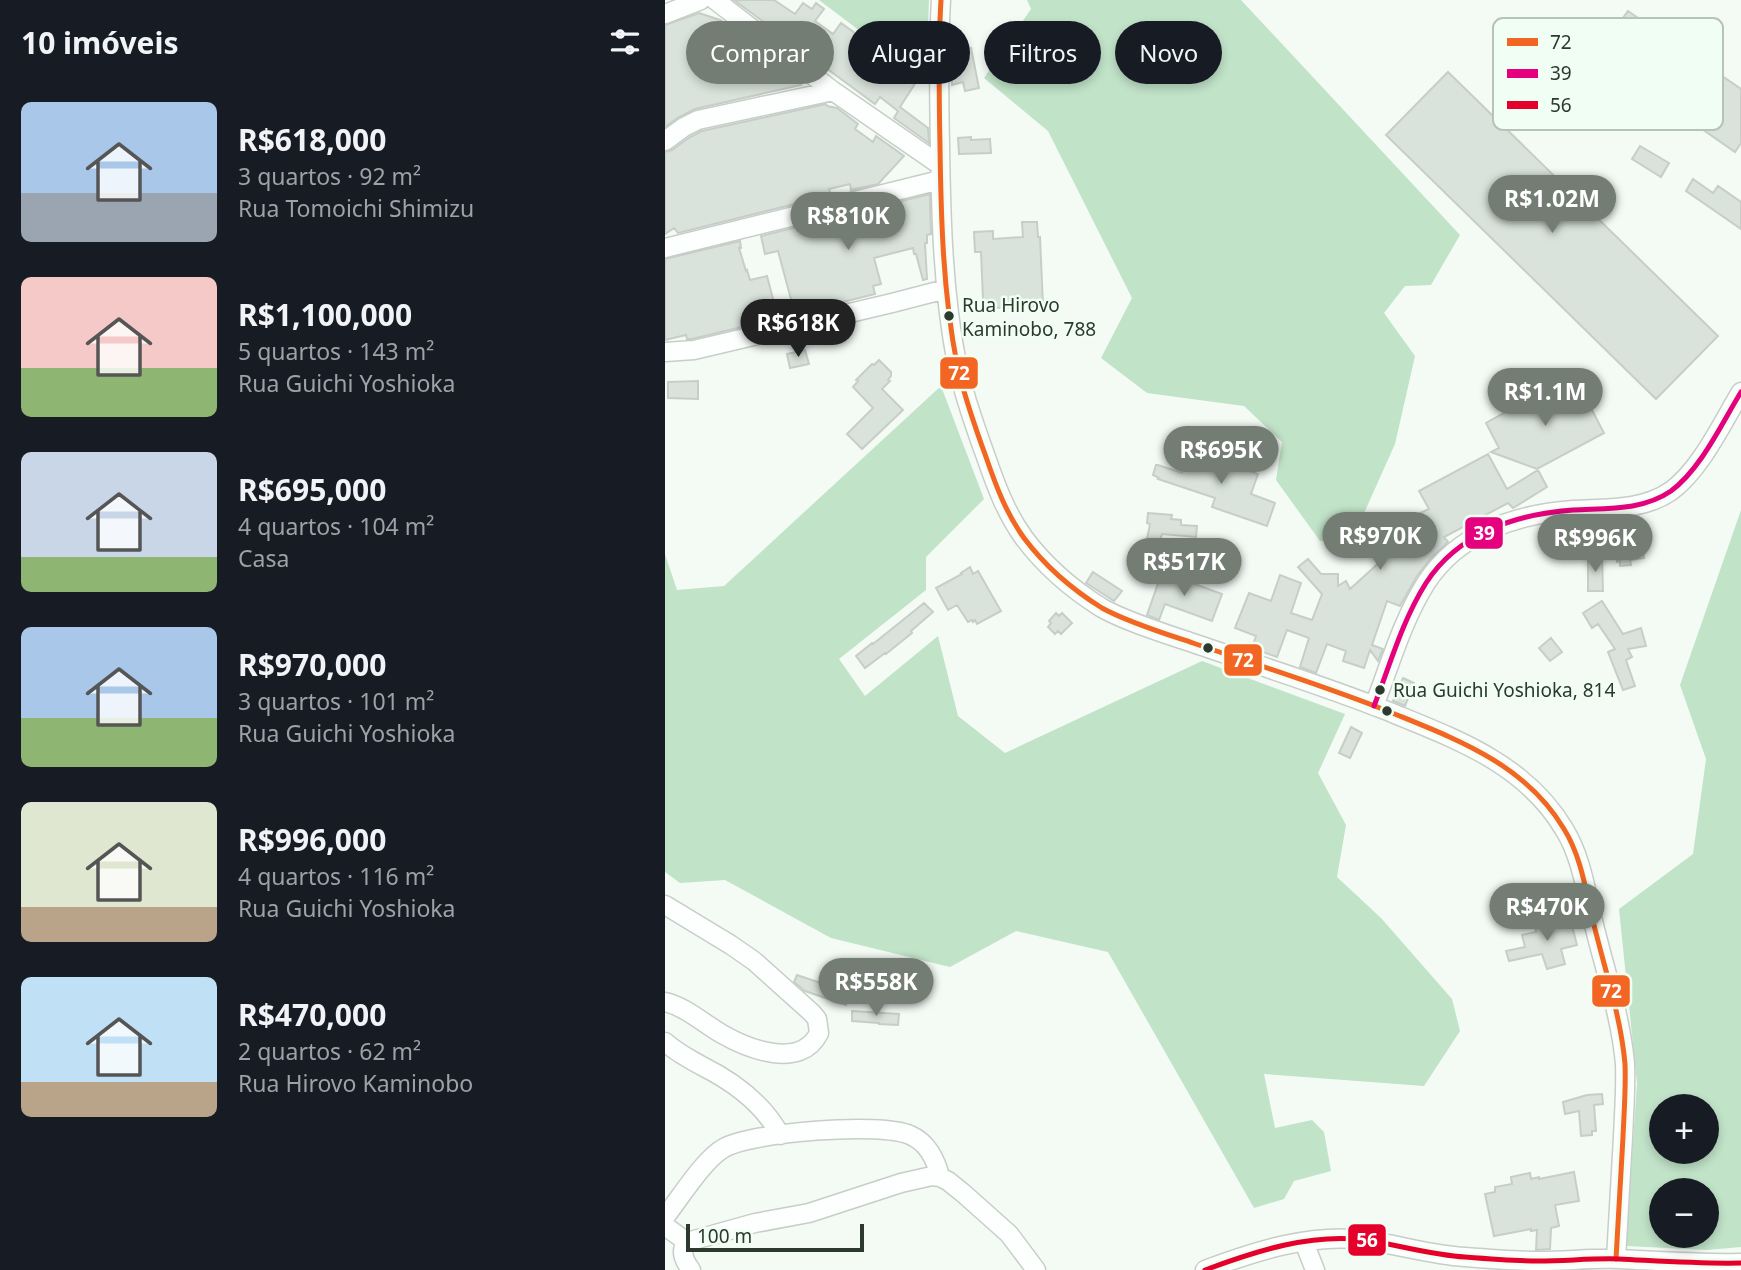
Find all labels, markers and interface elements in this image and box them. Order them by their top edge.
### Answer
legend [1493,18,1723,130]
chip: Comprar [686,21,834,84]
chip: Alugar [848,21,970,84]
chip: Filtros [984,21,1101,84]
chip: Novo [1115,21,1222,84]
text: 10 imóveis [21,22,179,63]
icon: filters [606,23,644,61]
text: 72 [1550,29,1572,55]
text: 39 [1550,60,1572,86]
text: 56 [1550,92,1572,118]
text: R$618,000 [238,119,386,160]
icon: home [77,130,161,214]
text: 3 quartos · 92 m² [238,160,421,192]
pin: R$1.02M [1487,176,1617,235]
text: R$1.02M [1504,182,1600,214]
text: Rua Tomoichi Shimizu [238,192,474,224]
pin: R$810K [791,192,905,252]
text: R$810K [807,199,889,231]
place label: Rua Hirovo Kaminobo, 788 [962,292,1096,342]
text: R$1,100,000 [238,294,412,335]
pin: R$618K [741,300,855,359]
icon: home [77,305,161,389]
text: R$618K [757,306,839,338]
marker: Rua Hirovo Kaminobo, 788 [942,309,956,323]
text: 5 quartos · 143 m² [238,335,434,367]
line badge: 72 [939,356,979,390]
text: 72 [948,360,970,386]
text: Rua Guichi Yoshioka [238,367,456,399]
pin: R$1.1M [1488,368,1602,428]
text: R$1.1M [1504,375,1586,407]
pin: R$695K [1164,426,1278,486]
text: R$695K [1180,433,1262,465]
text: R$695,000 [238,469,386,510]
icon: home [77,480,161,564]
text: 4 quartos · 104 m² [238,510,434,542]
pin: R$970K [1323,512,1437,572]
pin: R$996K [1538,514,1652,574]
line badge: 39 [1464,516,1504,550]
text: R$970K [1339,519,1421,551]
text: 39 [1473,520,1495,546]
text: R$996K [1554,521,1636,553]
pin: R$517K [1127,538,1241,598]
text: Casa [238,542,289,574]
text: R$517K [1143,545,1225,577]
unlabelled marker [1201,641,1215,655]
line badge: 72 [1223,643,1263,677]
text: R$970,000 [238,644,386,685]
text: 72 [1232,647,1254,673]
icon: home [77,655,161,739]
place label: Rua Guichi Yoshioka, 814 [1393,677,1615,703]
marker: Rua Guichi Yoshioka, 814 [1373,683,1387,697]
text: 3 quartos · 101 m² [238,685,434,717]
unlabelled marker [1380,704,1394,718]
text: Rua Guichi Yoshioka [238,717,456,749]
text: R$996,000 [238,819,386,860]
icon: home [77,830,161,914]
text: 4 quartos · 116 m² [238,860,434,892]
pin: R$470K [1490,884,1604,943]
text: R$470K [1506,890,1588,922]
text: Rua Guichi Yoshioka [238,892,456,924]
pin: R$558K [819,958,933,1018]
text: R$558K [835,965,917,997]
line badge: 72 [1591,974,1631,1008]
text: 72 [1600,978,1622,1004]
text: R$470,000 [238,994,386,1035]
icon: home [77,1005,161,1089]
text: 2 quartos · 62 m² [238,1035,421,1067]
text: Rua Hirovo Kaminobo [238,1067,473,1099]
map controls [1649,1094,1719,1248]
button: + [1649,1094,1719,1164]
button: − [1649,1178,1719,1248]
scale bar [686,1221,865,1253]
text: 100 m [697,1223,752,1249]
line badge: 56 [1347,1223,1387,1257]
text: 56 [1356,1227,1378,1253]

